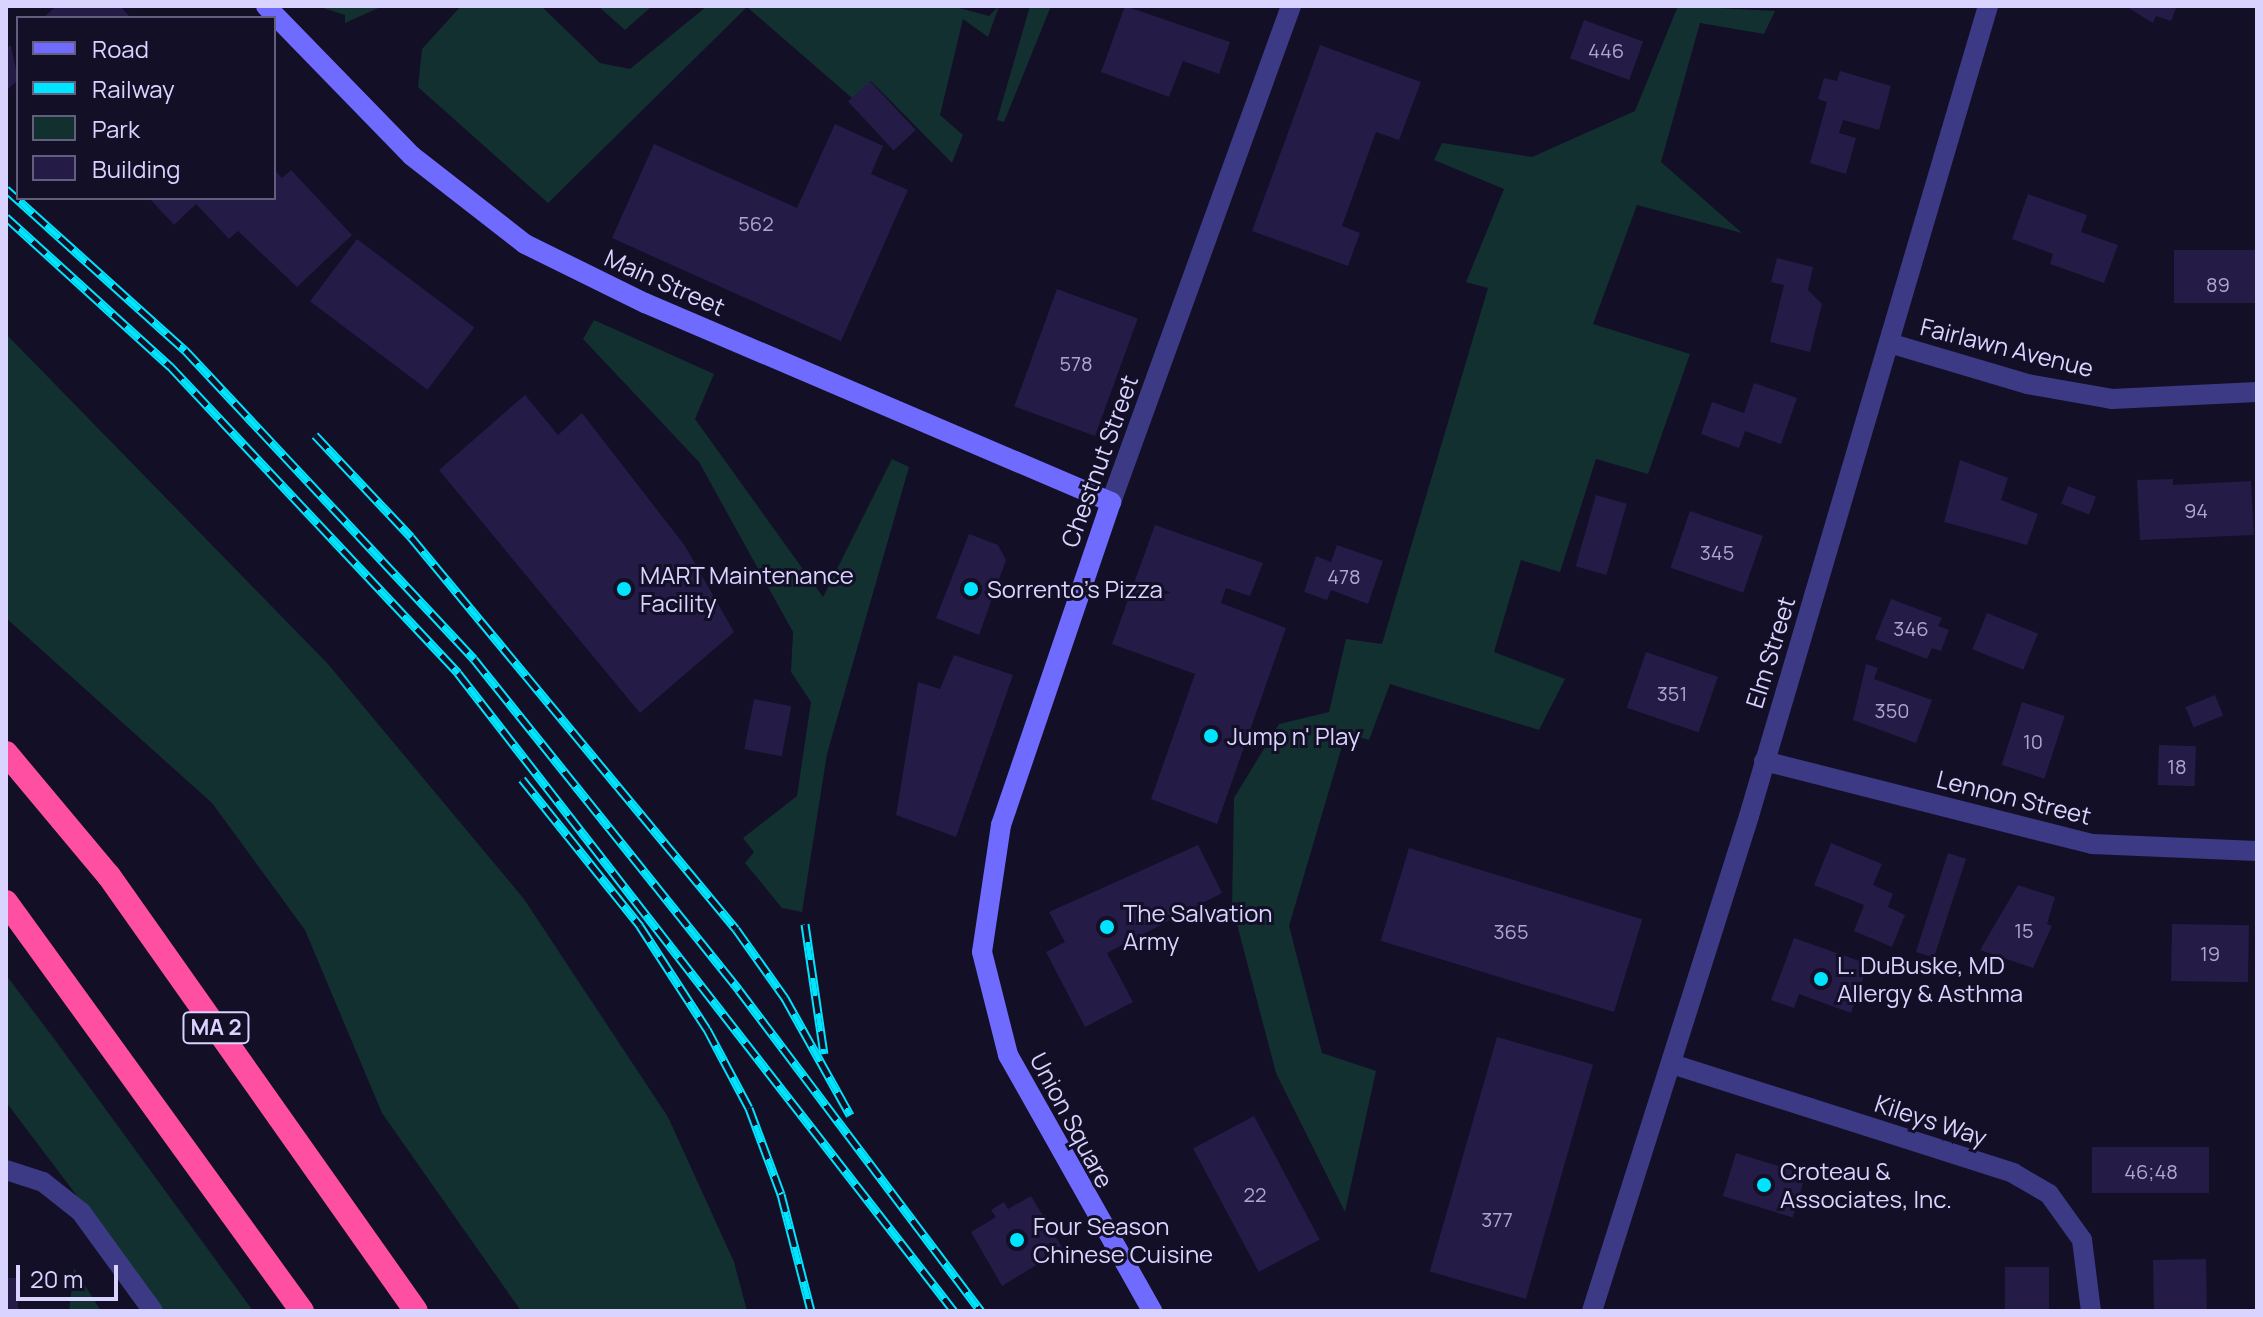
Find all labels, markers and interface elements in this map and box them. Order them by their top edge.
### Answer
legend [16,16,276,200]
text: Road [92,32,149,65]
house number: 446 [1588,38,1624,62]
text: Railway [92,72,175,105]
text: Park [92,112,140,145]
text: Building [92,152,180,185]
house number: 562 [738,211,774,235]
street label: Main Street [600,243,730,321]
house number: 89 [2206,272,2230,296]
street label: Fairlawn Avenue [1918,312,2096,382]
house number: 578 [1059,351,1093,375]
street label: Chestnut Street [1055,371,1143,551]
house number: 94 [2184,498,2208,522]
house number: 345 [1700,540,1734,564]
place label: MART Maintenance Facility [640,561,855,617]
house number: 478 [1327,564,1361,588]
place label: Sorrento's Pizza [987,575,1162,603]
marker: MART Maintenance Facility [615,580,633,598]
marker: Sorrento's Pizza [962,580,980,598]
street label: Elm Street [1739,593,1801,711]
house number: 346 [1893,616,1929,640]
house number: 351 [1657,681,1687,705]
house number: 350 [1875,698,1909,722]
place label: Jump n' Play [1227,722,1360,750]
marker: Jump n' Play [1202,727,1220,745]
house number: 10 [2023,729,2043,753]
house number: 18 [2167,754,2187,778]
street label: Lennon Street [1934,764,2094,830]
place label: The Salvation Army [1123,899,1273,955]
marker: The Salvation Army [1098,918,1116,936]
house number: 15 [2014,918,2034,942]
house number: 365 [1493,919,1529,943]
house number: 19 [2200,941,2220,965]
place label: L. DuBuske, MD Allergy & Asthma [1837,951,2023,1007]
marker: L. DuBuske, MD Allergy & Asthma [1812,970,1830,988]
road number: MA 2 [182,1010,250,1046]
street label: Union Square [1024,1047,1120,1193]
street label: Kileys Way [1871,1088,1991,1152]
place label: Croteau & Associates, Inc. [1780,1157,1952,1213]
house number: 46;48 [2124,1159,2178,1183]
marker: Croteau & Associates, Inc. [1755,1176,1773,1194]
house number: 22 [1244,1182,1266,1206]
house number: 377 [1481,1207,1513,1231]
place label: Four Season Chinese Cuisine [1033,1212,1213,1268]
marker: Four Season Chinese Cuisine [1008,1231,1026,1249]
scale bar [20,1249,122,1299]
text: 20 m [30,1262,83,1295]

